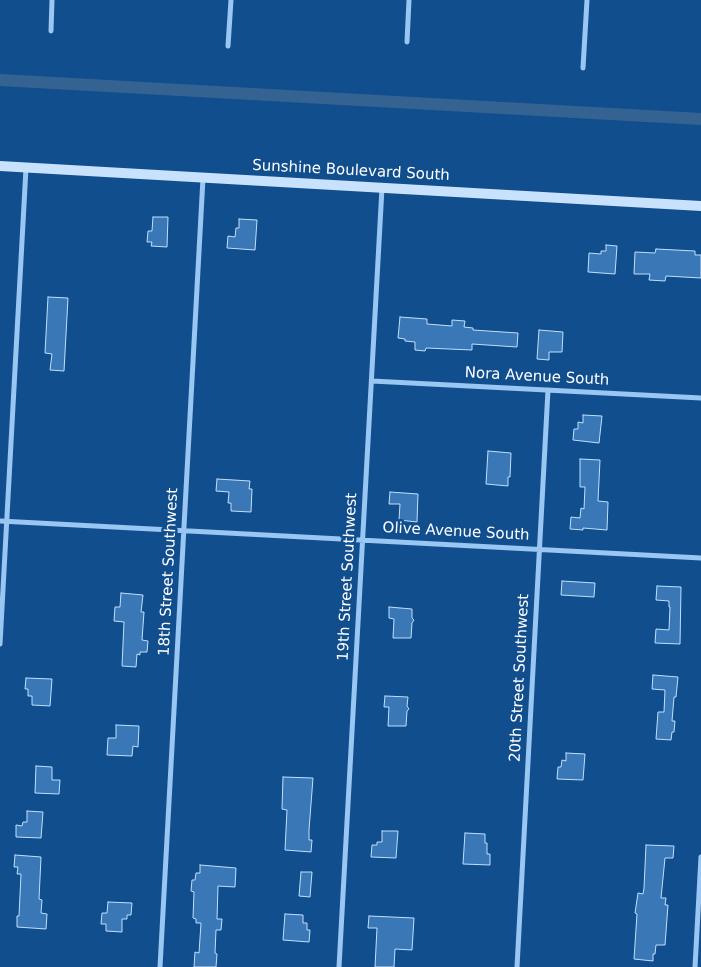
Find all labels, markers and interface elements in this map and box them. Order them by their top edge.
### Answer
street label: Sunshine Boulevard South [252,157,450,185]
street label: Nora Avenue South [464,364,610,390]
street label: 18th Street Southwest [156,487,182,657]
street label: 19th Street Southwest [335,492,361,662]
street label: Olive Avenue South [382,519,530,545]
street label: 20th Street Southwest [507,593,533,763]

